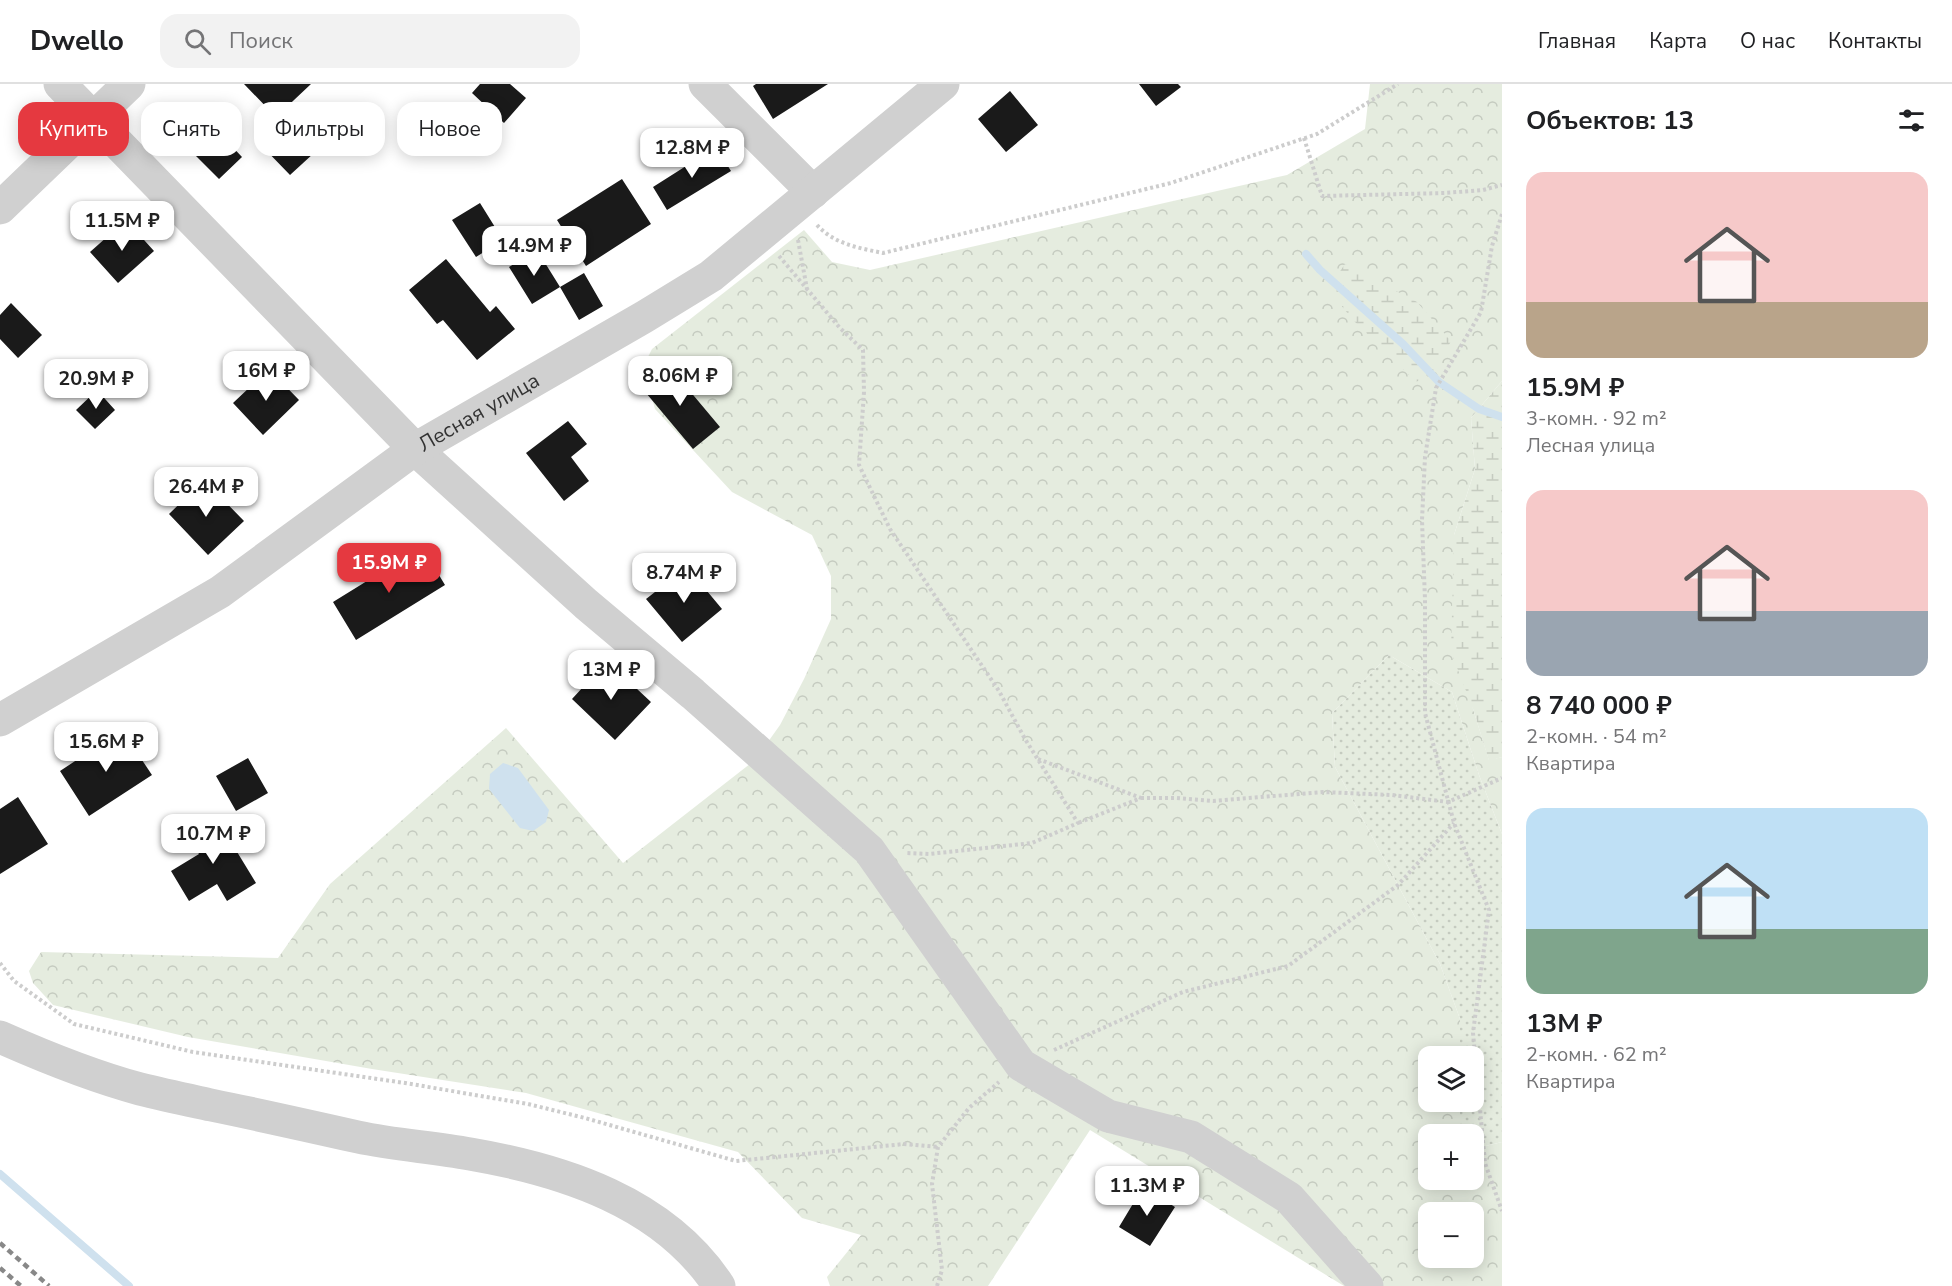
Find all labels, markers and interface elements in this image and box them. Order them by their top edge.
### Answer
search box [160,14,580,68]
text: Dwello [30,22,124,60]
icon: search [181,25,214,58]
text: Поиск [229,26,293,56]
text: Главная [1538,27,1616,55]
text: Карта [1649,27,1707,55]
text: О нас [1740,27,1795,55]
text: Контакты [1828,27,1922,55]
chip: Купить [18,102,129,156]
chip: Снять [141,102,242,156]
chip: Фильтры [254,102,385,156]
chip: Новое [397,102,502,156]
text: Объектов: 13 [1526,103,1694,138]
icon: filters [1895,104,1928,137]
pin: 12.8M ₽ [637,128,747,179]
text: 12.8M ₽ [654,134,730,161]
pin: 11.5M ₽ [67,201,177,252]
text: 11.5M ₽ [84,207,160,234]
icon: home [1673,211,1781,319]
pin: 14.9M ₽ [479,226,589,277]
text: 14.9M ₽ [496,232,572,259]
pin: 16M ₽ [224,351,308,402]
pin: 8.06M ₽ [625,356,735,407]
text: 16M ₽ [237,357,295,384]
pin: 20.9M ₽ [41,359,151,410]
text: 8.06M ₽ [642,362,718,389]
text: 20.9M ₽ [58,365,134,392]
street label: Лесная улица [413,366,545,458]
text: 15.9M ₽ [1526,370,1624,405]
text: 3-комн. · 92 m² [1526,405,1667,432]
text: Лесная улица [1526,432,1655,459]
pin: 26.4M ₽ [151,467,261,518]
text: 26.4M ₽ [168,473,244,500]
icon: home [1673,529,1781,637]
pin: 15.9M ₽ [334,543,444,594]
text: 15.9M ₽ [351,549,427,576]
pin: 8.74M ₽ [629,553,739,604]
text: 8.74M ₽ [646,559,722,586]
pin: 13M ₽ [569,650,653,701]
text: 13M ₽ [582,656,640,683]
text: 8 740 000 ₽ [1526,688,1672,723]
pin: 15.6M ₽ [51,722,161,773]
text: 2-комн. · 54 m² [1526,723,1667,750]
text: 15.6M ₽ [68,728,144,755]
text: Квартира [1526,750,1616,777]
pin: 10.7M ₽ [158,814,268,865]
text: 10.7M ₽ [175,820,251,847]
icon: home [1673,847,1781,955]
text: 13M ₽ [1526,1006,1602,1041]
text: 2-комн. · 62 m² [1526,1041,1667,1068]
map controls [1418,1046,1484,1268]
button: layers [1418,1046,1484,1112]
text: Квартира [1526,1068,1616,1095]
button: + [1418,1124,1484,1190]
pin: 11.3M ₽ [1092,1166,1202,1217]
text: 11.3M ₽ [1109,1172,1185,1199]
button: − [1418,1202,1484,1268]

